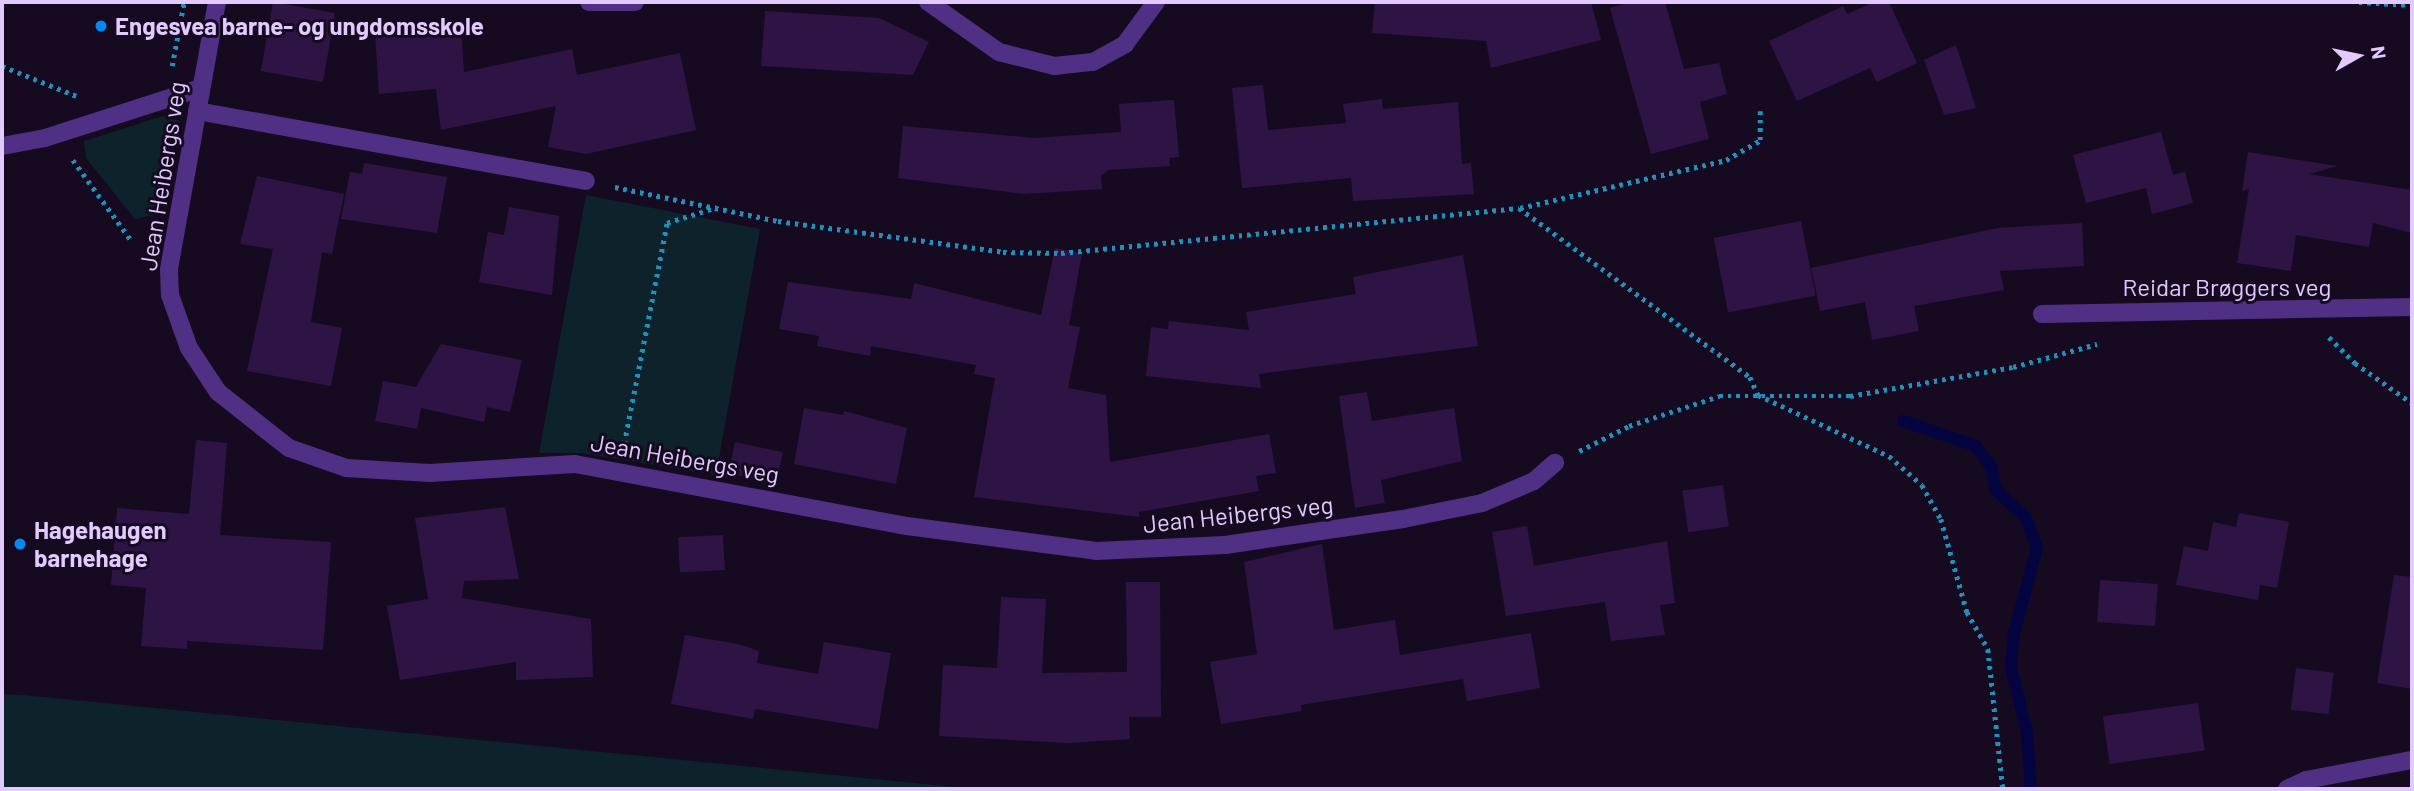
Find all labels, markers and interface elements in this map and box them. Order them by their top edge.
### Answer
place label: Engesvea barne- og ungdomsskole [115,12,484,40]
marker: Engesvea barne- og ungdomsskole [93,18,109,34]
north arrow [2323,21,2393,91]
text: N [2367,45,2392,61]
street label: Jean Heibergs veg [133,79,191,273]
street label: Reidar Brøggers veg [2123,273,2331,301]
street label: Jean Heibergs veg [588,427,782,489]
street label: Jean Heibergs veg [1142,490,1334,538]
place label: Hagehaugen barnehage [34,516,167,572]
marker: Hagehaugen barnehage [12,536,28,552]

